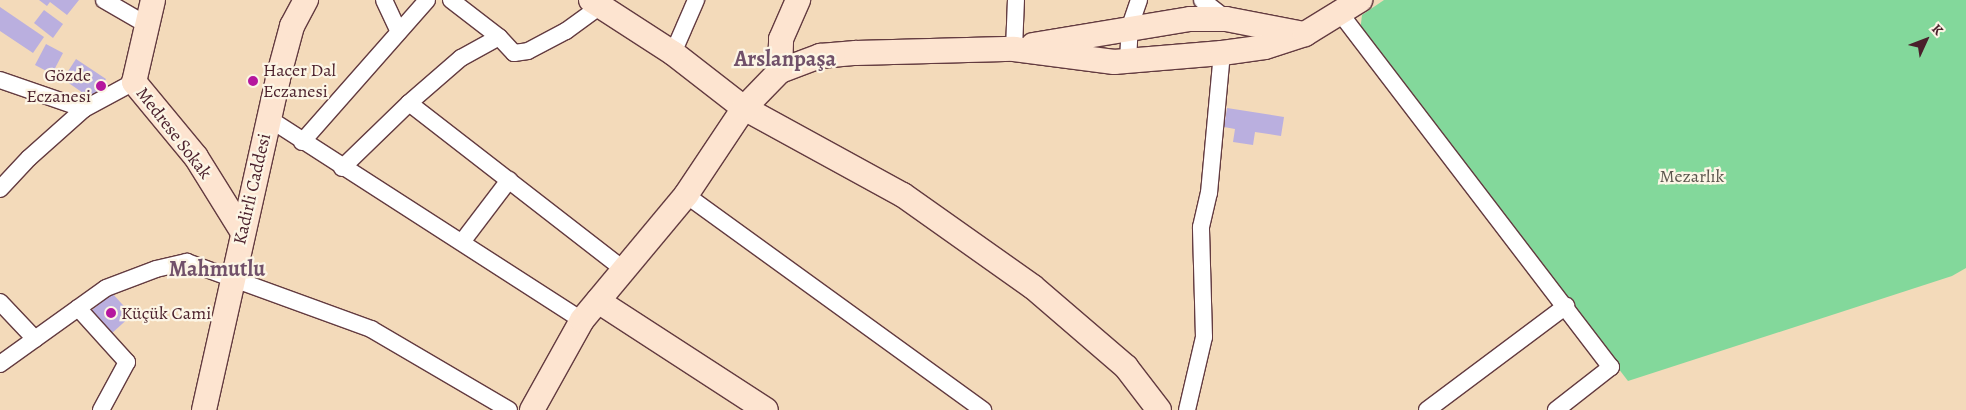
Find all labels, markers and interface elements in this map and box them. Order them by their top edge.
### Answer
north arrow [1901,15,1951,65]
text: K [1927,20,1947,39]
district label: Arslanpaşa [734,47,836,73]
place label: Hacer Dal Eczanesi [263,60,336,102]
place label: Gözde Eczanesi [26,65,91,108]
marker: Hacer Dal Eczanesi [247,75,259,87]
marker: Gözde Eczanesi [95,80,107,92]
street label: Medrese Sokak [132,83,216,183]
street label: Kadirli Caddesi [229,131,275,247]
park label: Mezarlık [1660,165,1724,187]
district label: Mahmutlu [169,257,265,283]
place label: Küçük Cami [121,302,211,324]
marker: Küçük Cami [105,307,117,319]

